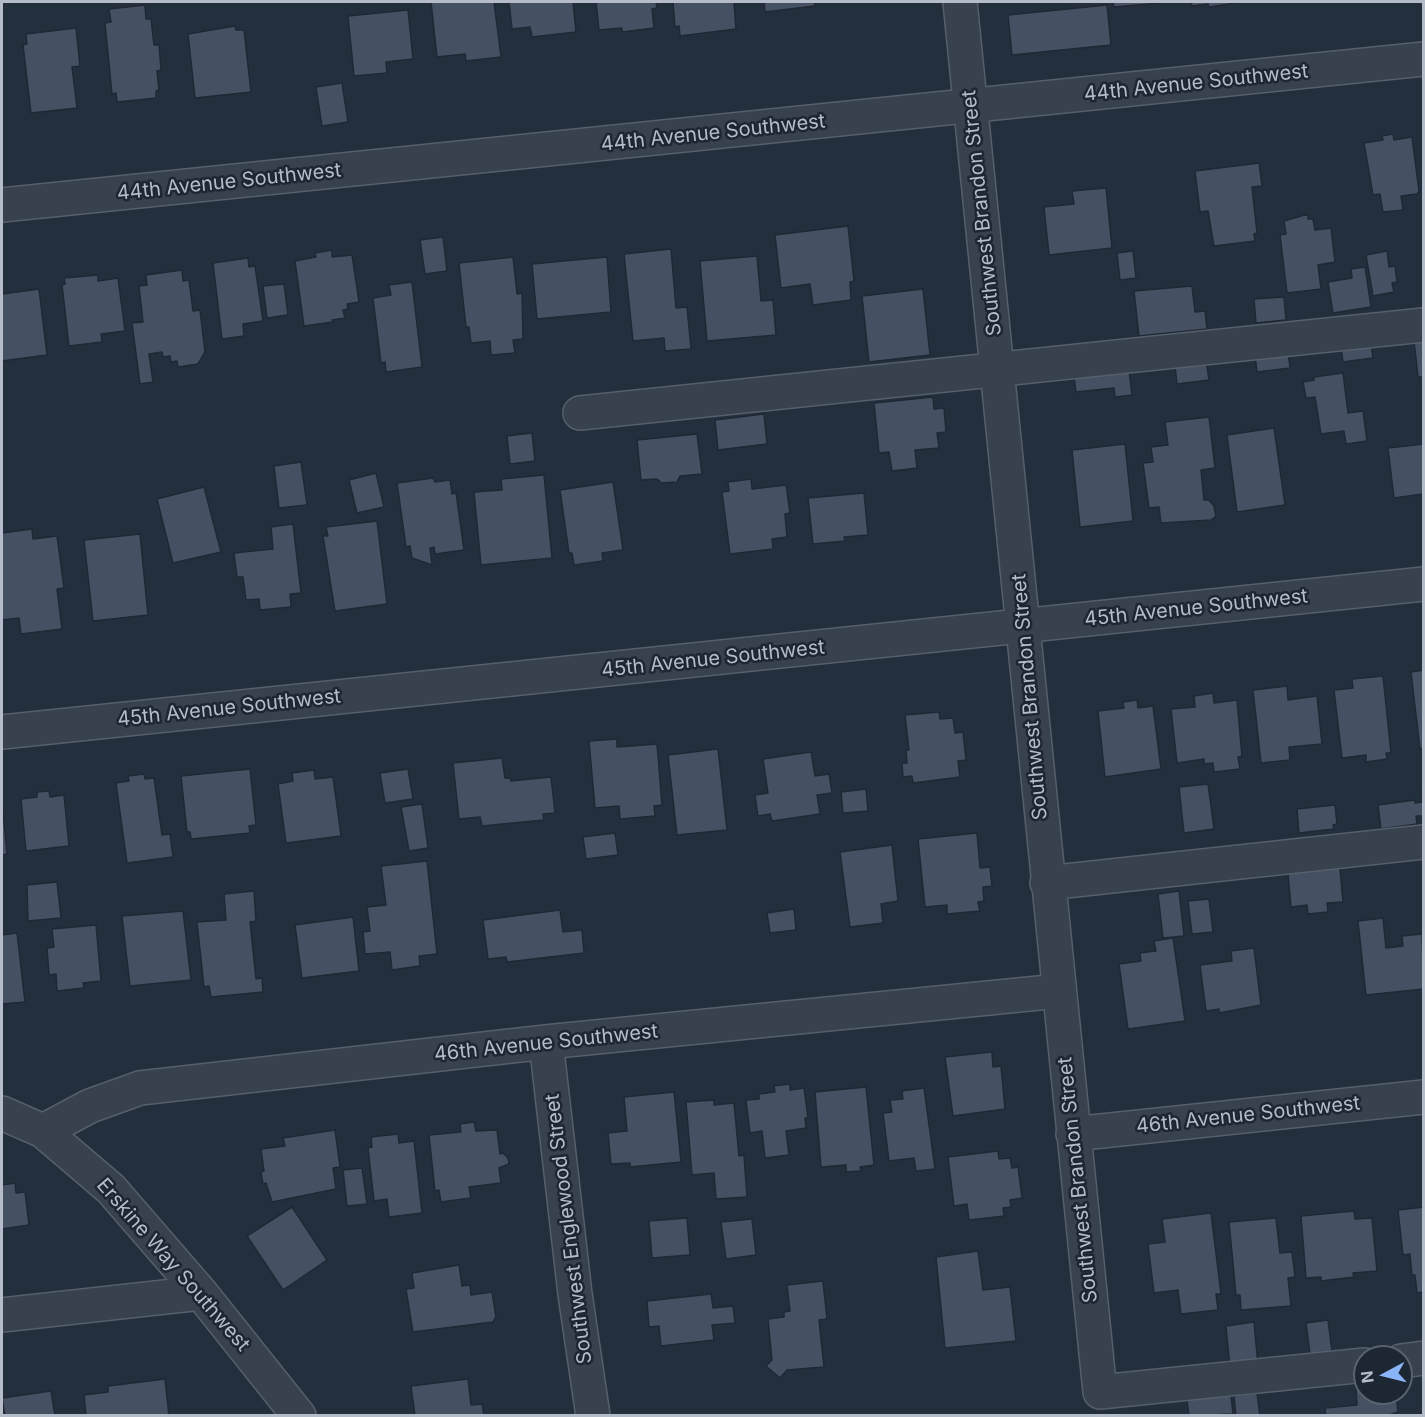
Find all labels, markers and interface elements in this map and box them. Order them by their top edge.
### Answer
street label: 44th Avenue Southwest [1083,59,1309,107]
street label: Southwest Brandon Street [957,89,1007,337]
street label: 44th Avenue Southwest [600,109,826,157]
street label: 44th Avenue Southwest [116,158,342,206]
street label: Southwest Brandon Street [1007,573,1053,821]
street label: 45th Avenue Southwest [1083,584,1309,632]
street label: 45th Avenue Southwest [600,635,826,683]
street label: 45th Avenue Southwest [116,684,342,732]
street label: 46th Avenue Southwest [433,1019,659,1067]
street label: Southwest Brandon Street [1053,1056,1103,1304]
street label: 46th Avenue Southwest [1135,1091,1361,1139]
street label: Southwest Englewood Street [541,1093,597,1365]
street label: Erskine Way Southwest [91,1174,255,1356]
north arrow [1353,1345,1413,1405]
text: N [1356,1370,1378,1384]

